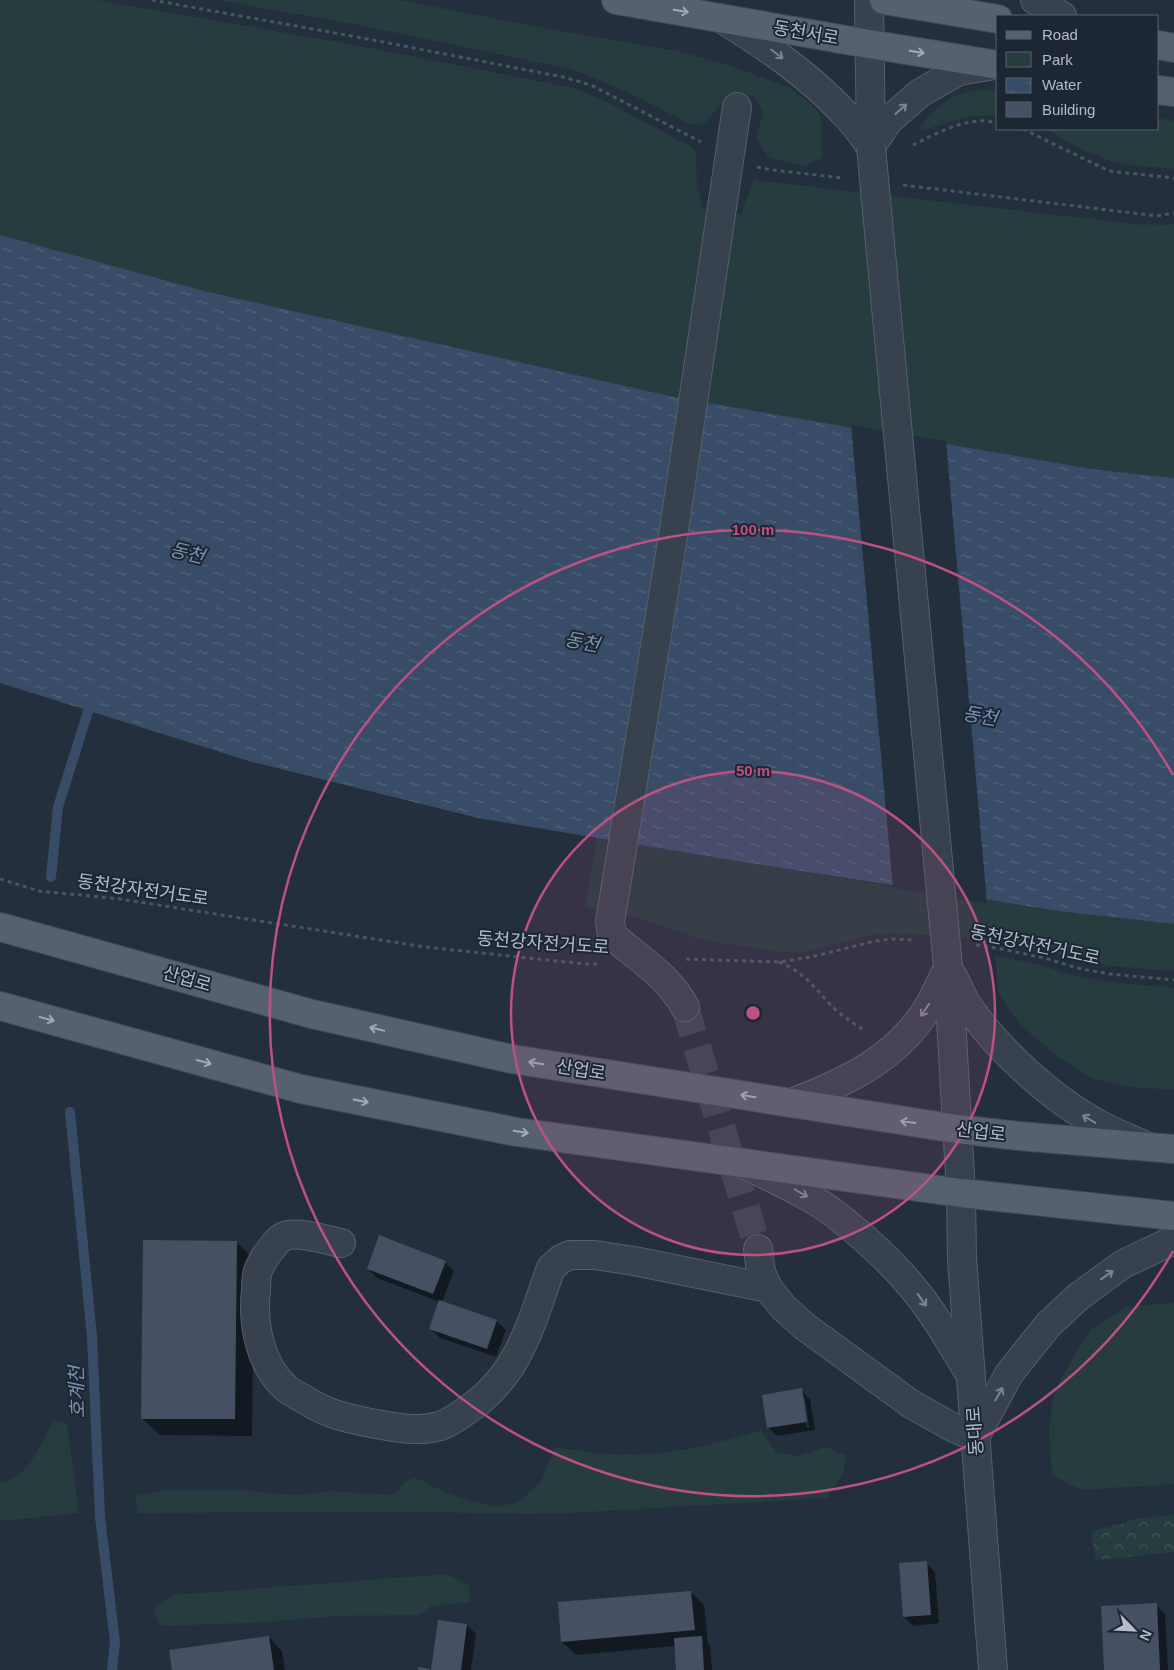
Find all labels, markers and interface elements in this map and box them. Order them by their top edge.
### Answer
one-way arrow [672,7,688,17]
legend [996,15,1159,130]
street label: 동천서로 [772,17,840,49]
text: Road [1042,26,1078,43]
one-way arrow [909,47,925,57]
one-way arrow [770,49,783,60]
text: Park [1042,51,1073,68]
text: Water [1042,76,1081,93]
text: Building [1042,101,1095,118]
one-way arrow [895,104,908,115]
text: 100 m [732,521,774,538]
water label: 동천 [167,539,208,568]
water label: 동천 [563,628,603,656]
water label: 동천 [961,703,1001,730]
text: 50 m [736,762,770,779]
street label: 동천강자전거도로 [76,871,210,909]
street label: 동천강자전거도로 [968,921,1102,969]
street label: 동천강자전거도로 [476,928,610,958]
street label: 산업로 [160,963,214,995]
one-way arrow [920,1003,931,1017]
centre of rings [744,1004,762,1022]
one-way arrow [39,1014,55,1024]
one-way arrow [369,1023,385,1033]
street label: 산업로 [555,1056,607,1084]
one-way arrow [195,1057,211,1067]
one-way arrow [528,1057,544,1067]
one-way arrow [740,1091,756,1101]
one-way arrow [353,1096,369,1106]
one-way arrow [1082,1113,1096,1123]
one-way arrow [901,1117,917,1127]
street label: 산업로 [955,1119,1007,1145]
one-way arrow [512,1127,528,1137]
one-way arrow [793,1189,808,1198]
one-way arrow [1100,1270,1114,1280]
one-way arrow [917,1293,927,1307]
water label: 호계천 [66,1364,88,1419]
one-way arrow [994,1387,1004,1402]
street label: 동대로 [963,1406,987,1456]
north arrow [1109,1605,1159,1655]
text: N [1137,1627,1155,1643]

